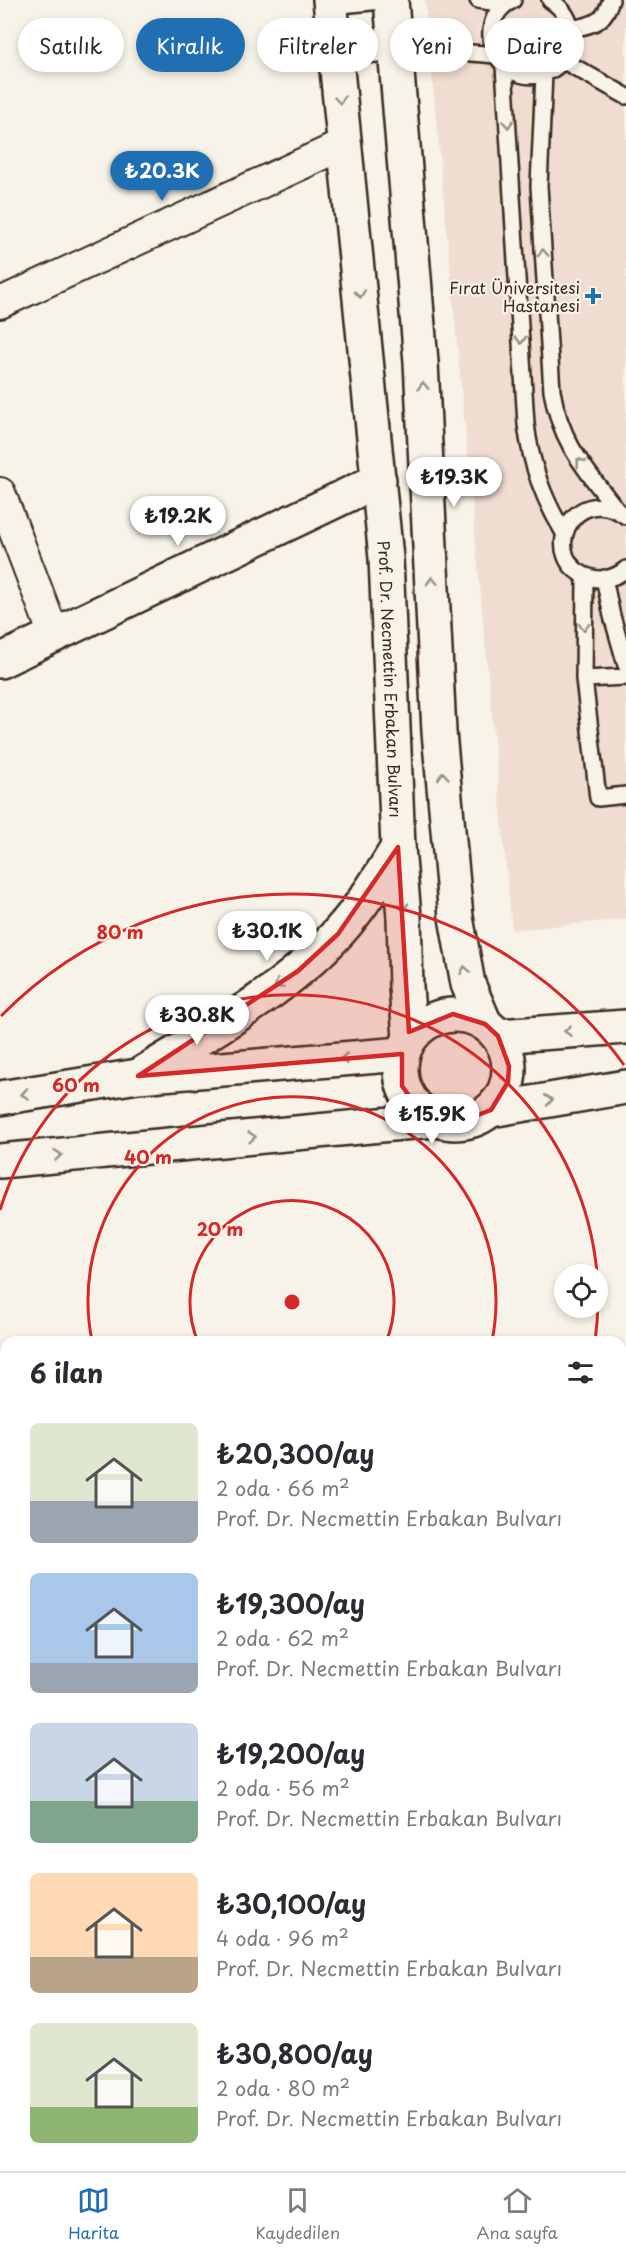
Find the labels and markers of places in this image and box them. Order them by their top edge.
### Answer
pin: ₺20.3K [113,151,211,202]
place label: Fırat Üniversitesi Hastanesi [449,275,580,317]
marker: Fırat Üniversitesi Hastanesi [584,287,602,305]
pin: ₺19.3K [405,457,503,508]
pin: ₺19.2K [129,496,227,547]
pin: ₺30.1K [218,911,316,962]
pin: ₺30.8K [148,995,246,1046]
pin: ₺15.9K [383,1094,481,1145]
centre of rings [282,1292,302,1312]

